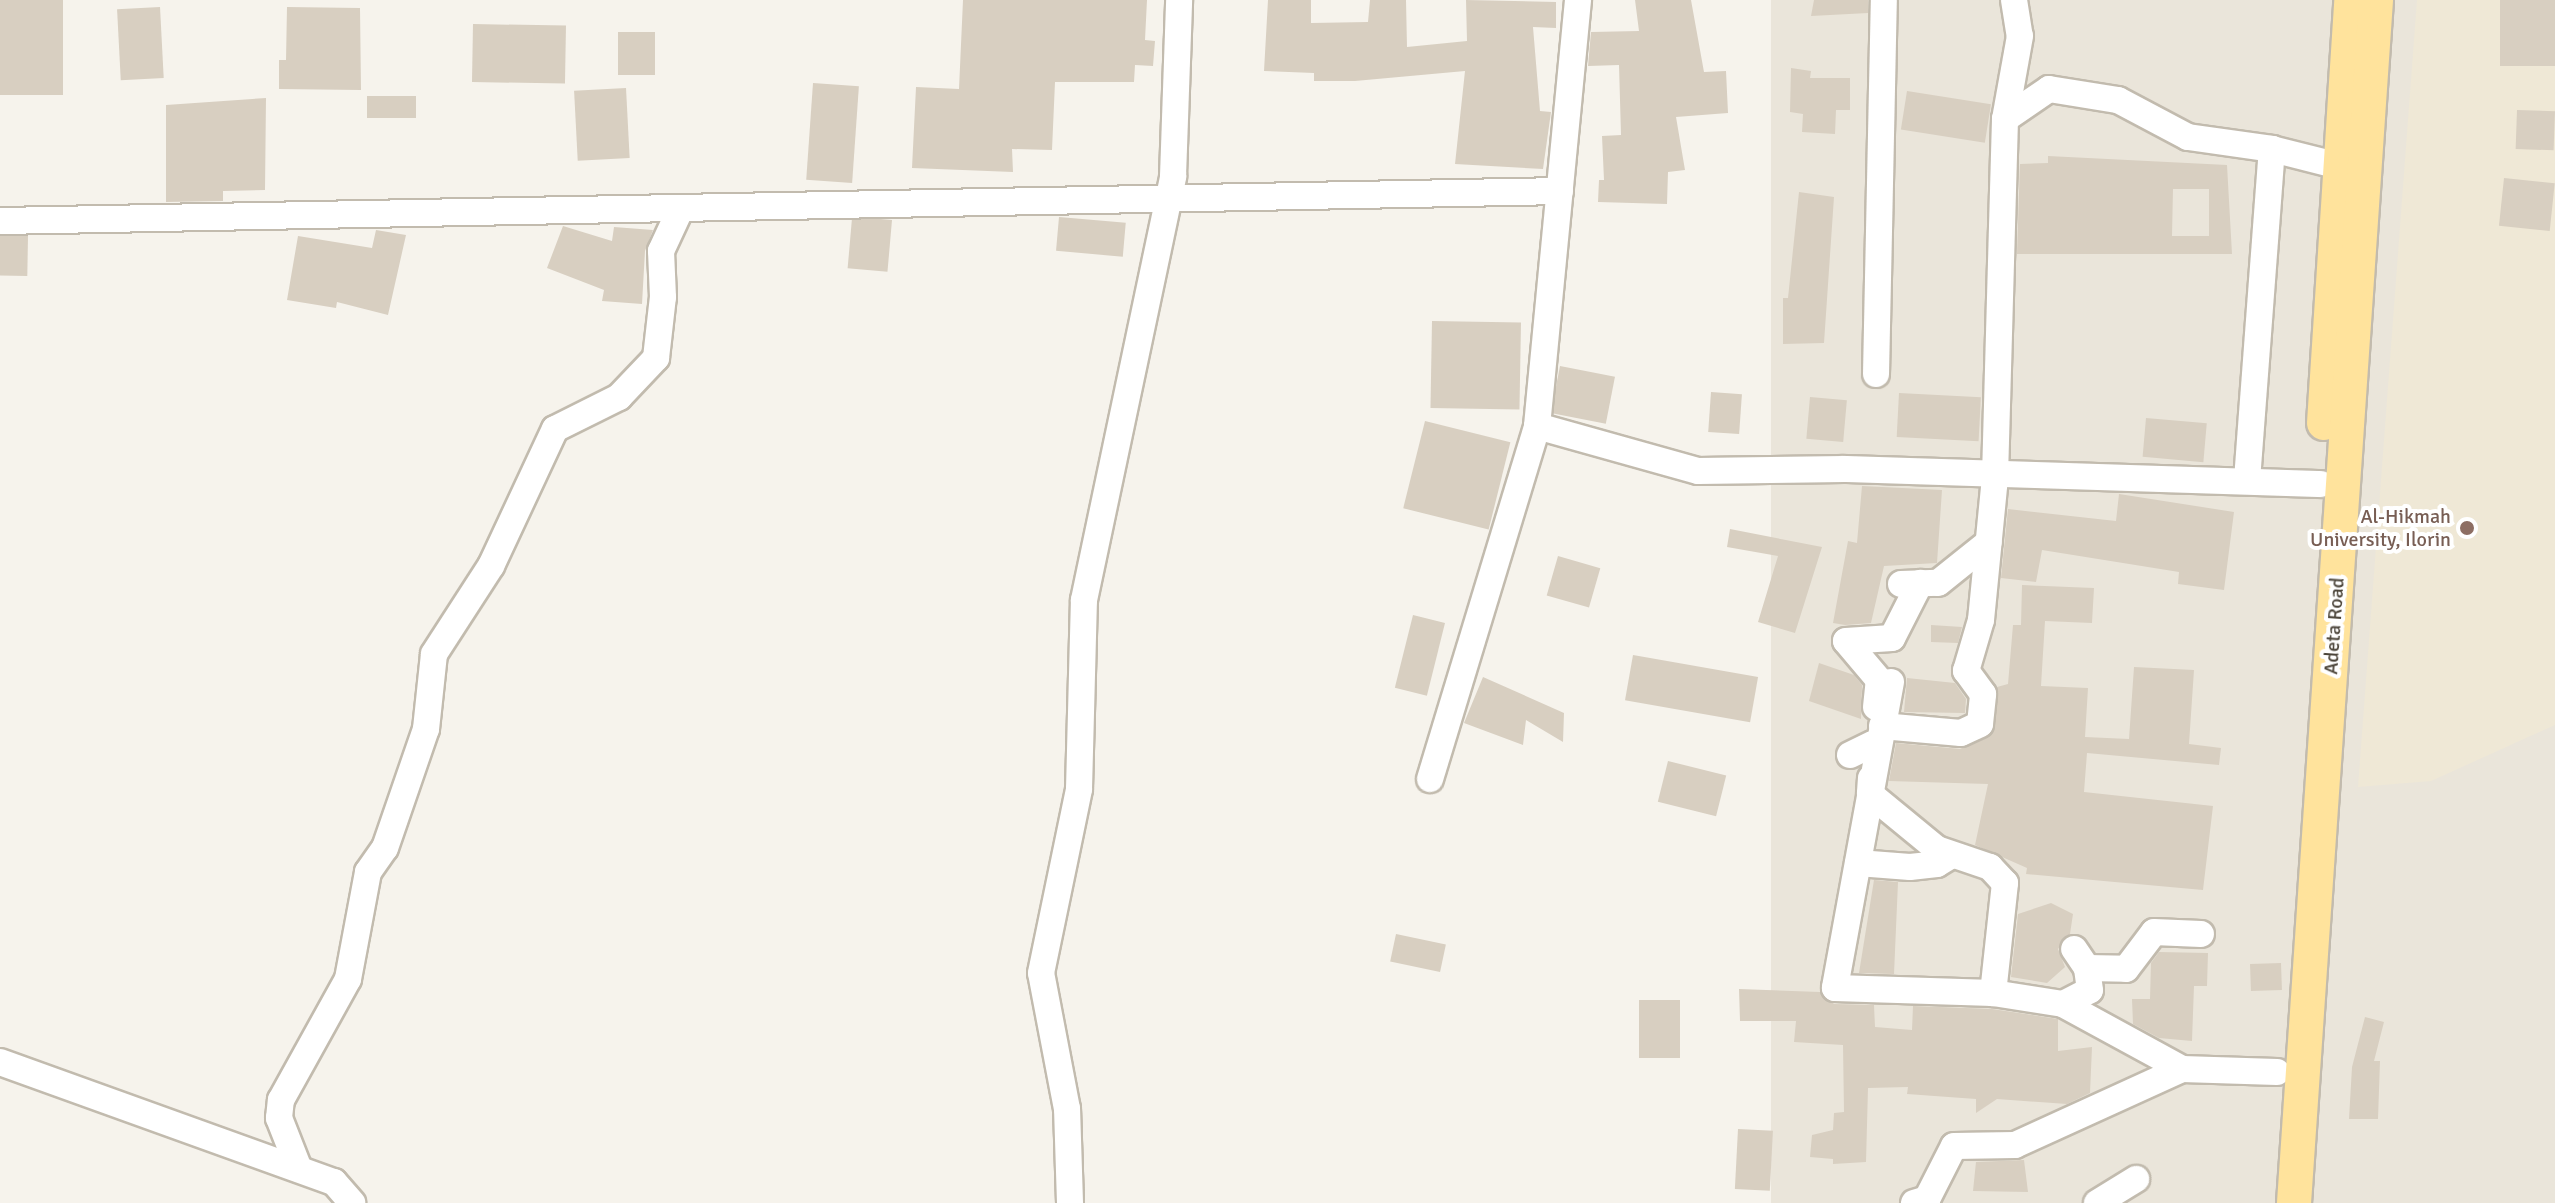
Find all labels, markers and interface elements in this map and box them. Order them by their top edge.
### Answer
place label: Al-Hikmah University, Ilorin [2310,504,2451,551]
marker: Al-Hikmah University, Ilorin [2458,519,2476,537]
street label: Adeta Road [2319,577,2349,675]

